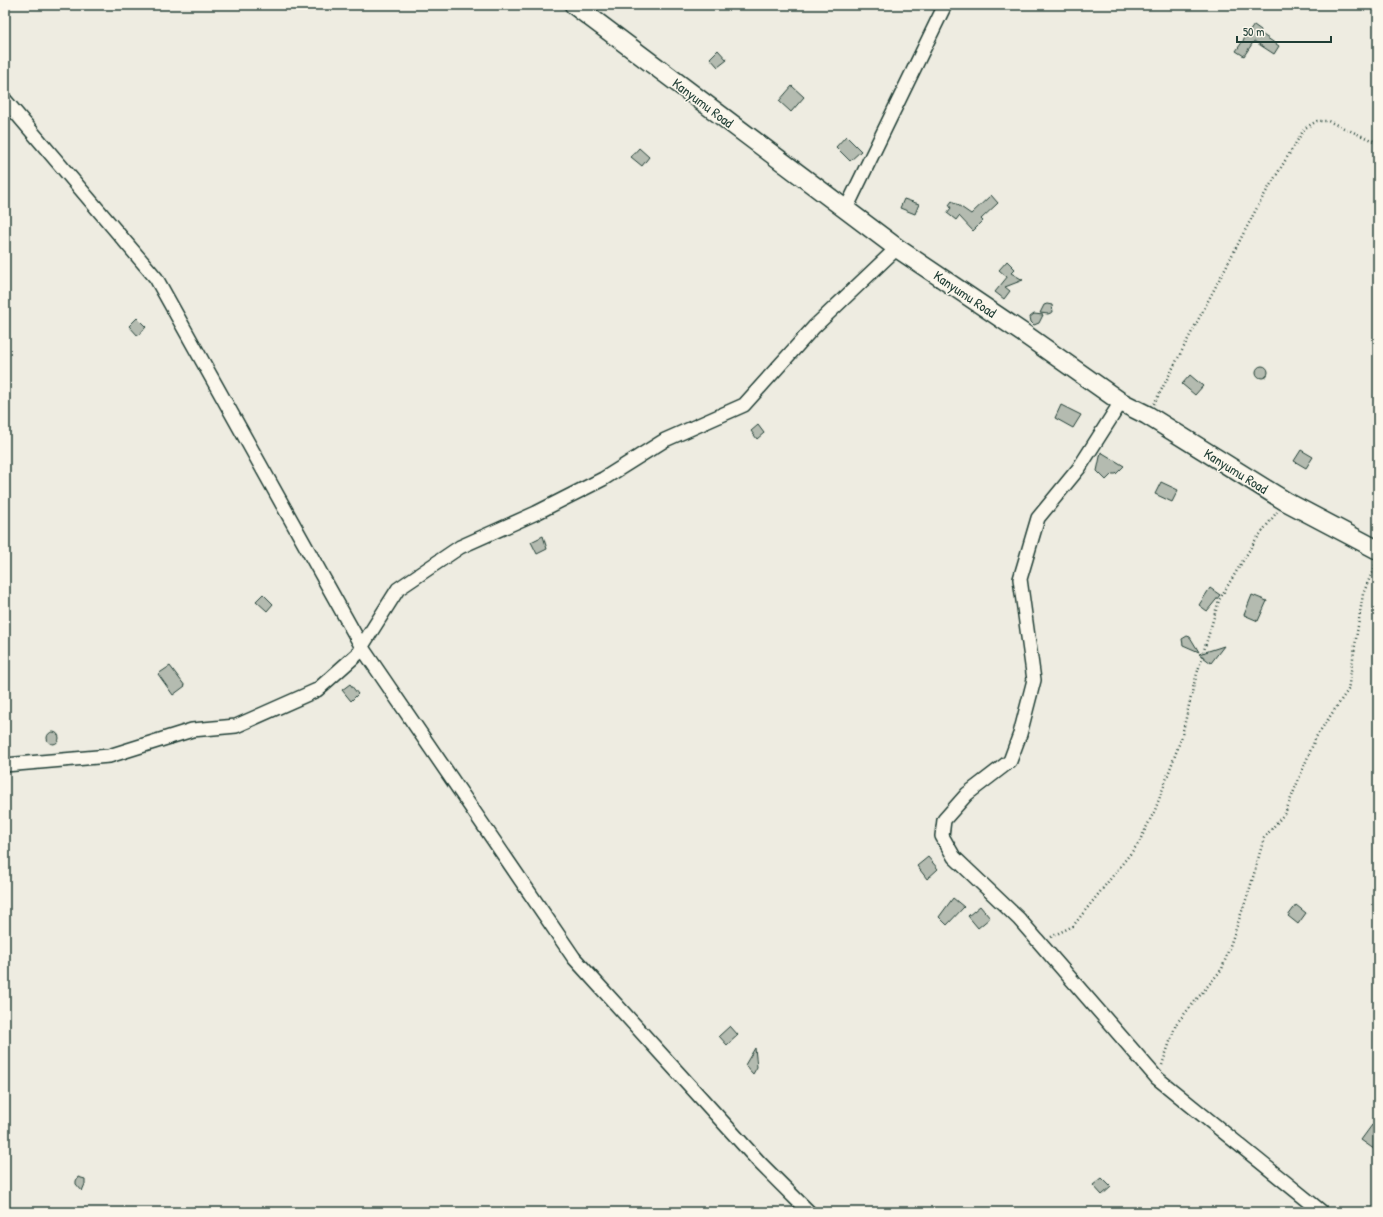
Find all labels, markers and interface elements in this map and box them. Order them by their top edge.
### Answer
scale bar [1237,18,1331,44]
text: 50 m [1243,23,1264,40]
street label: Kanyumu Road [668,73,738,133]
street label: Kanyumu Road [930,266,1001,323]
street label: Kanyumu Road [1200,443,1272,499]

